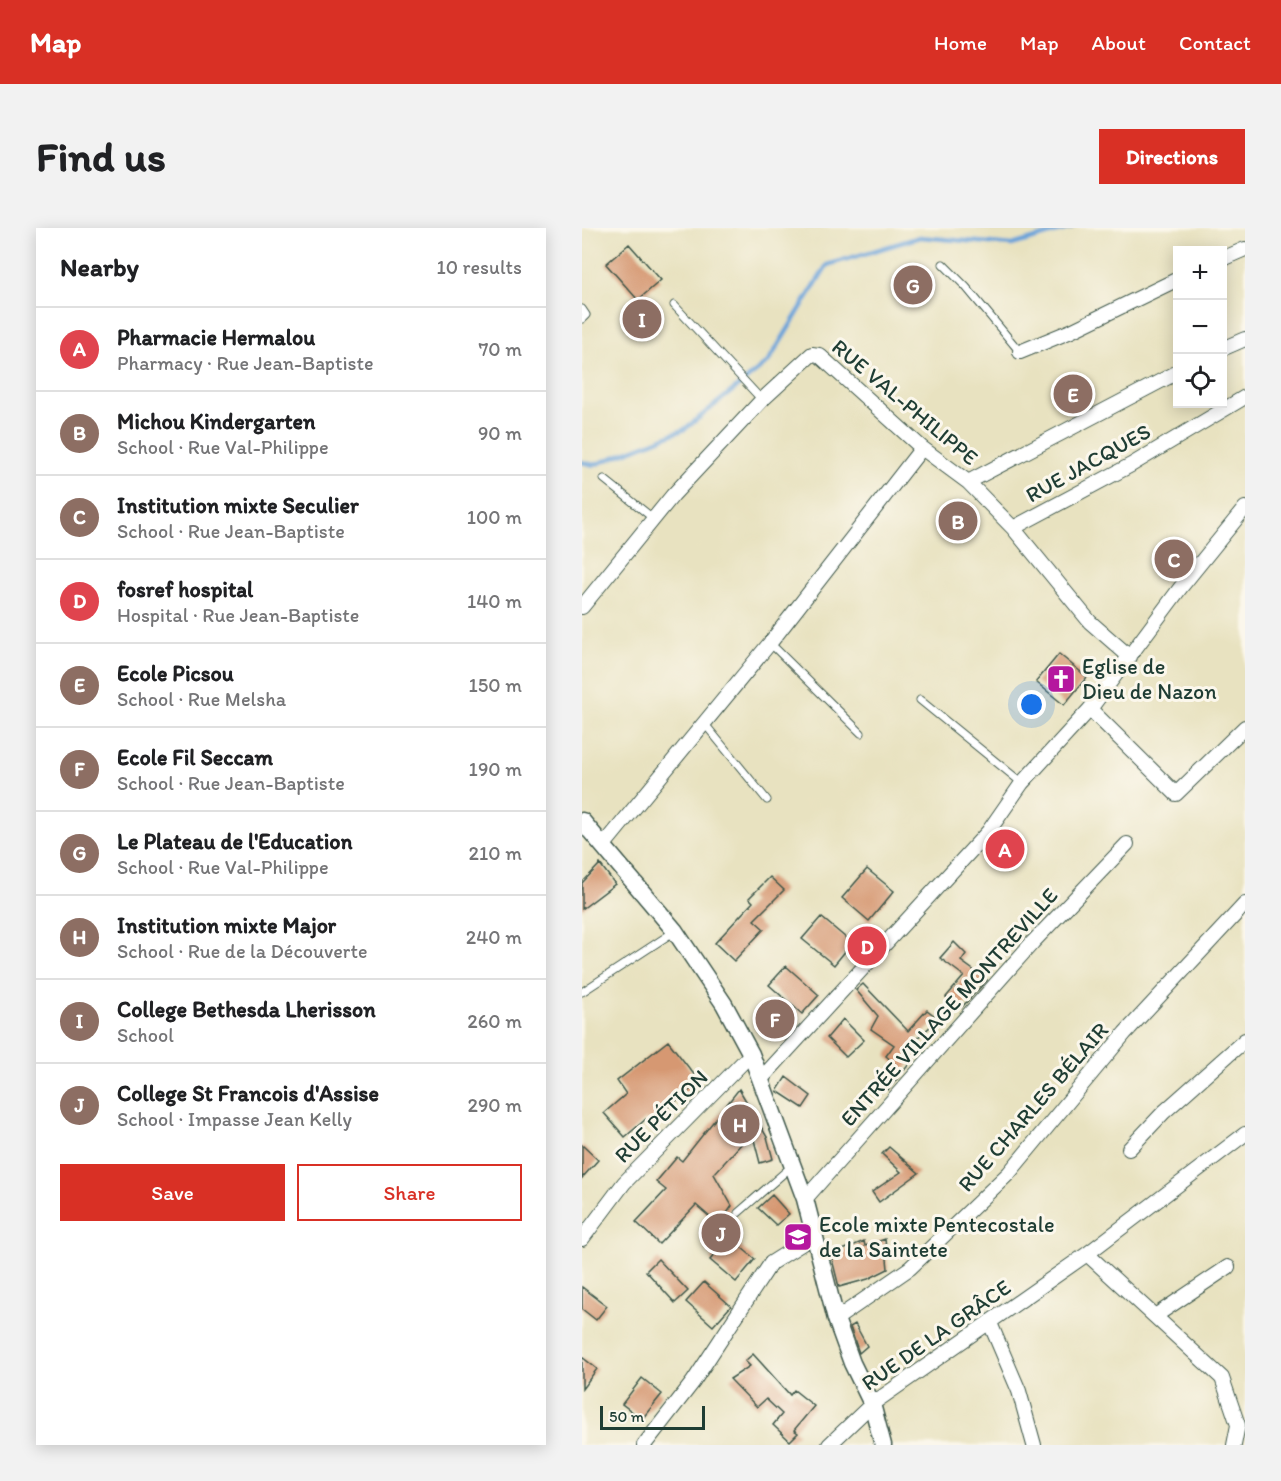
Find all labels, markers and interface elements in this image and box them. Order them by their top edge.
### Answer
text: Map [30,25,81,59]
text: Home [934,30,987,55]
text: Map [1020,30,1059,55]
text: About [1092,30,1146,55]
text: Contact [1179,30,1251,55]
button: Directions [1099,129,1245,184]
text: Find us [36,131,166,182]
map controls [1173,246,1227,408]
button: + [1173,246,1227,300]
text: Nearby [60,251,139,283]
text: 10 results [437,255,522,279]
pin: G [894,262,932,308]
pin: I [622,296,662,341]
button: − [1173,300,1227,354]
text: Pharmacie Hermalou [117,324,315,351]
street label: RUE VAL-PHILIPPE [827,333,983,471]
text: A [73,337,86,361]
text: 70 m [478,337,522,361]
text: Pharmacy · Rue Jean-Baptiste [117,351,373,375]
button: locate [1173,354,1227,408]
pin: E [1054,372,1092,416]
text: Michou Kindergarten [117,408,316,435]
street label: RUE JACQUES [1021,418,1155,508]
text: B [73,421,86,445]
text: 90 m [478,421,522,445]
text: School · Rue Val-Philippe [117,435,329,459]
text: Institution mixte Seculier [117,492,359,519]
pin: B [938,498,977,544]
text: C [73,505,86,529]
text: 100 m [467,505,522,529]
text: School · Rue Jean-Baptiste [117,519,345,543]
pin: C [1154,536,1194,582]
text: fosref hospital [117,576,253,603]
text: D [73,589,86,613]
text: 140 m [467,589,522,613]
text: Hospital · Rue Jean-Baptiste [117,603,359,627]
place label: Eglise de Dieu de Nazon [1082,653,1217,705]
text: Ecole Picsou [117,660,234,687]
church icon: Eglise de Dieu de Nazon [1045,663,1077,695]
text: E [74,673,85,697]
text: 150 m [469,673,522,697]
text: School · Rue Melsha [117,687,286,711]
your location [1017,690,1046,719]
text: Ecole Fil Seccam [117,744,273,771]
text: F [74,757,85,781]
text: 190 m [469,757,522,781]
text: School · Rue Jean-Baptiste [117,771,345,795]
pin: A [986,826,1024,872]
text: Le Plateau de l'Education [117,828,352,855]
text: G [73,841,86,865]
text: 210 m [469,841,522,865]
text: School · Rue Val-Philippe [117,855,329,879]
street label: ENTRÉE VILLAGE MONTREVILLE [835,882,1063,1132]
text: Institution mixte Major [117,912,336,939]
pin: D [848,924,886,968]
text: H [73,925,86,949]
text: 240 m [466,925,522,949]
text: School · Rue de la Découverte [117,939,367,963]
text: College Bethesda Lherisson [117,996,376,1023]
pin: F [756,996,794,1042]
text: I [76,1009,83,1033]
text: 260 m [467,1009,522,1033]
street label: RUE CHARLES BÉLAIR [952,1017,1114,1197]
text: School [117,1023,174,1047]
street label: RUE PÉTION [609,1064,713,1168]
text: College St Francois d'Assise [117,1080,379,1107]
text: J [75,1093,84,1117]
text: 290 m [467,1093,522,1117]
pin: H [720,1102,760,1146]
text: School · Impasse Jean Kelly [117,1107,352,1131]
button: Save [60,1164,285,1221]
button: Share [297,1164,522,1221]
pin: J [702,1210,740,1256]
place label: Ecole mixte Pentecostale de la Saintete [819,1211,1055,1263]
school or university icon: Ecole mixte Pentecostale de la Saintete [782,1221,814,1253]
street label: RUE DE LA GRÂCE [856,1274,1016,1396]
scale bar [600,1403,705,1430]
text: 50 m [609,1407,644,1426]

